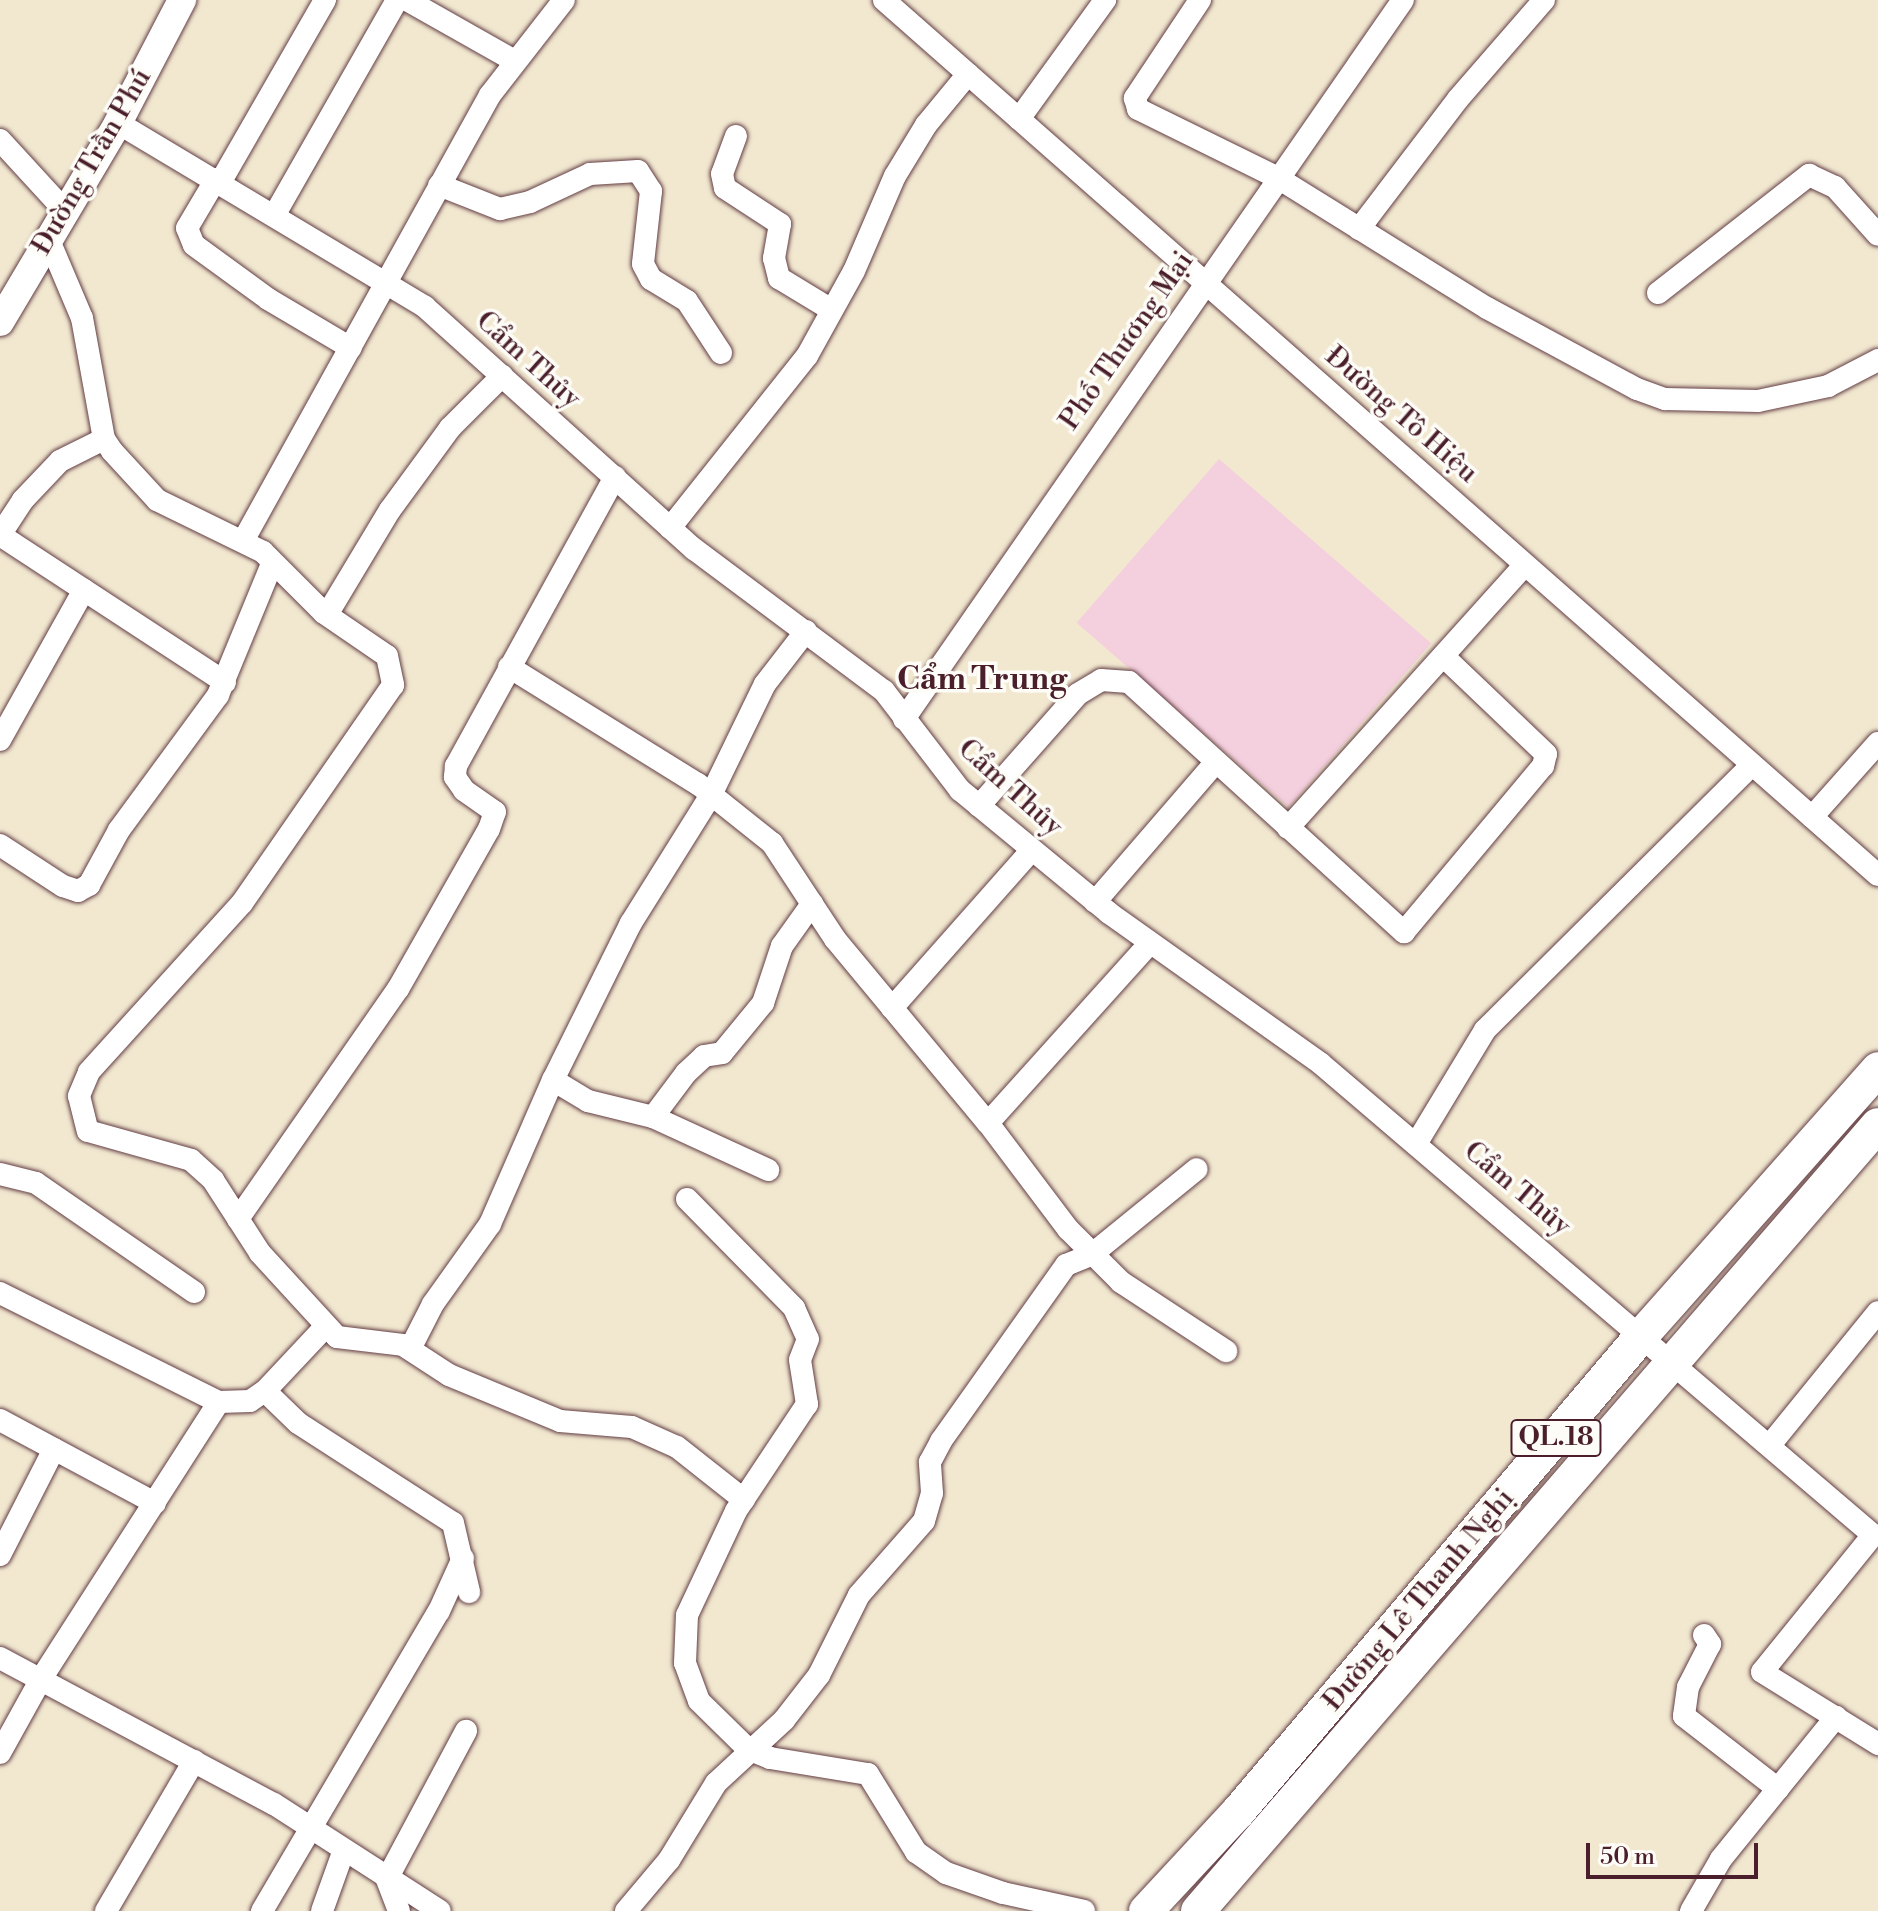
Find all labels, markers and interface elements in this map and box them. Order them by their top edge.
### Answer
street label: Đường Trần Phú [25,63,159,261]
street label: Phố Thương Mại [1053,245,1201,437]
street label: Cẩm Thủy [469,304,587,416]
street label: Đường Tô Hiệu [1318,340,1484,490]
district label: Cẩm Trung [897,660,1067,698]
street label: Cẩm Thủy [951,732,1069,844]
street label: Cẩm Thủy [1457,1135,1577,1243]
road number: QL.18 [1510,1416,1602,1460]
street label: Đường Lê Thanh Nghị [1316,1482,1522,1718]
scale bar [1590,1827,1762,1877]
text: 50 m [1600,1842,1655,1872]

